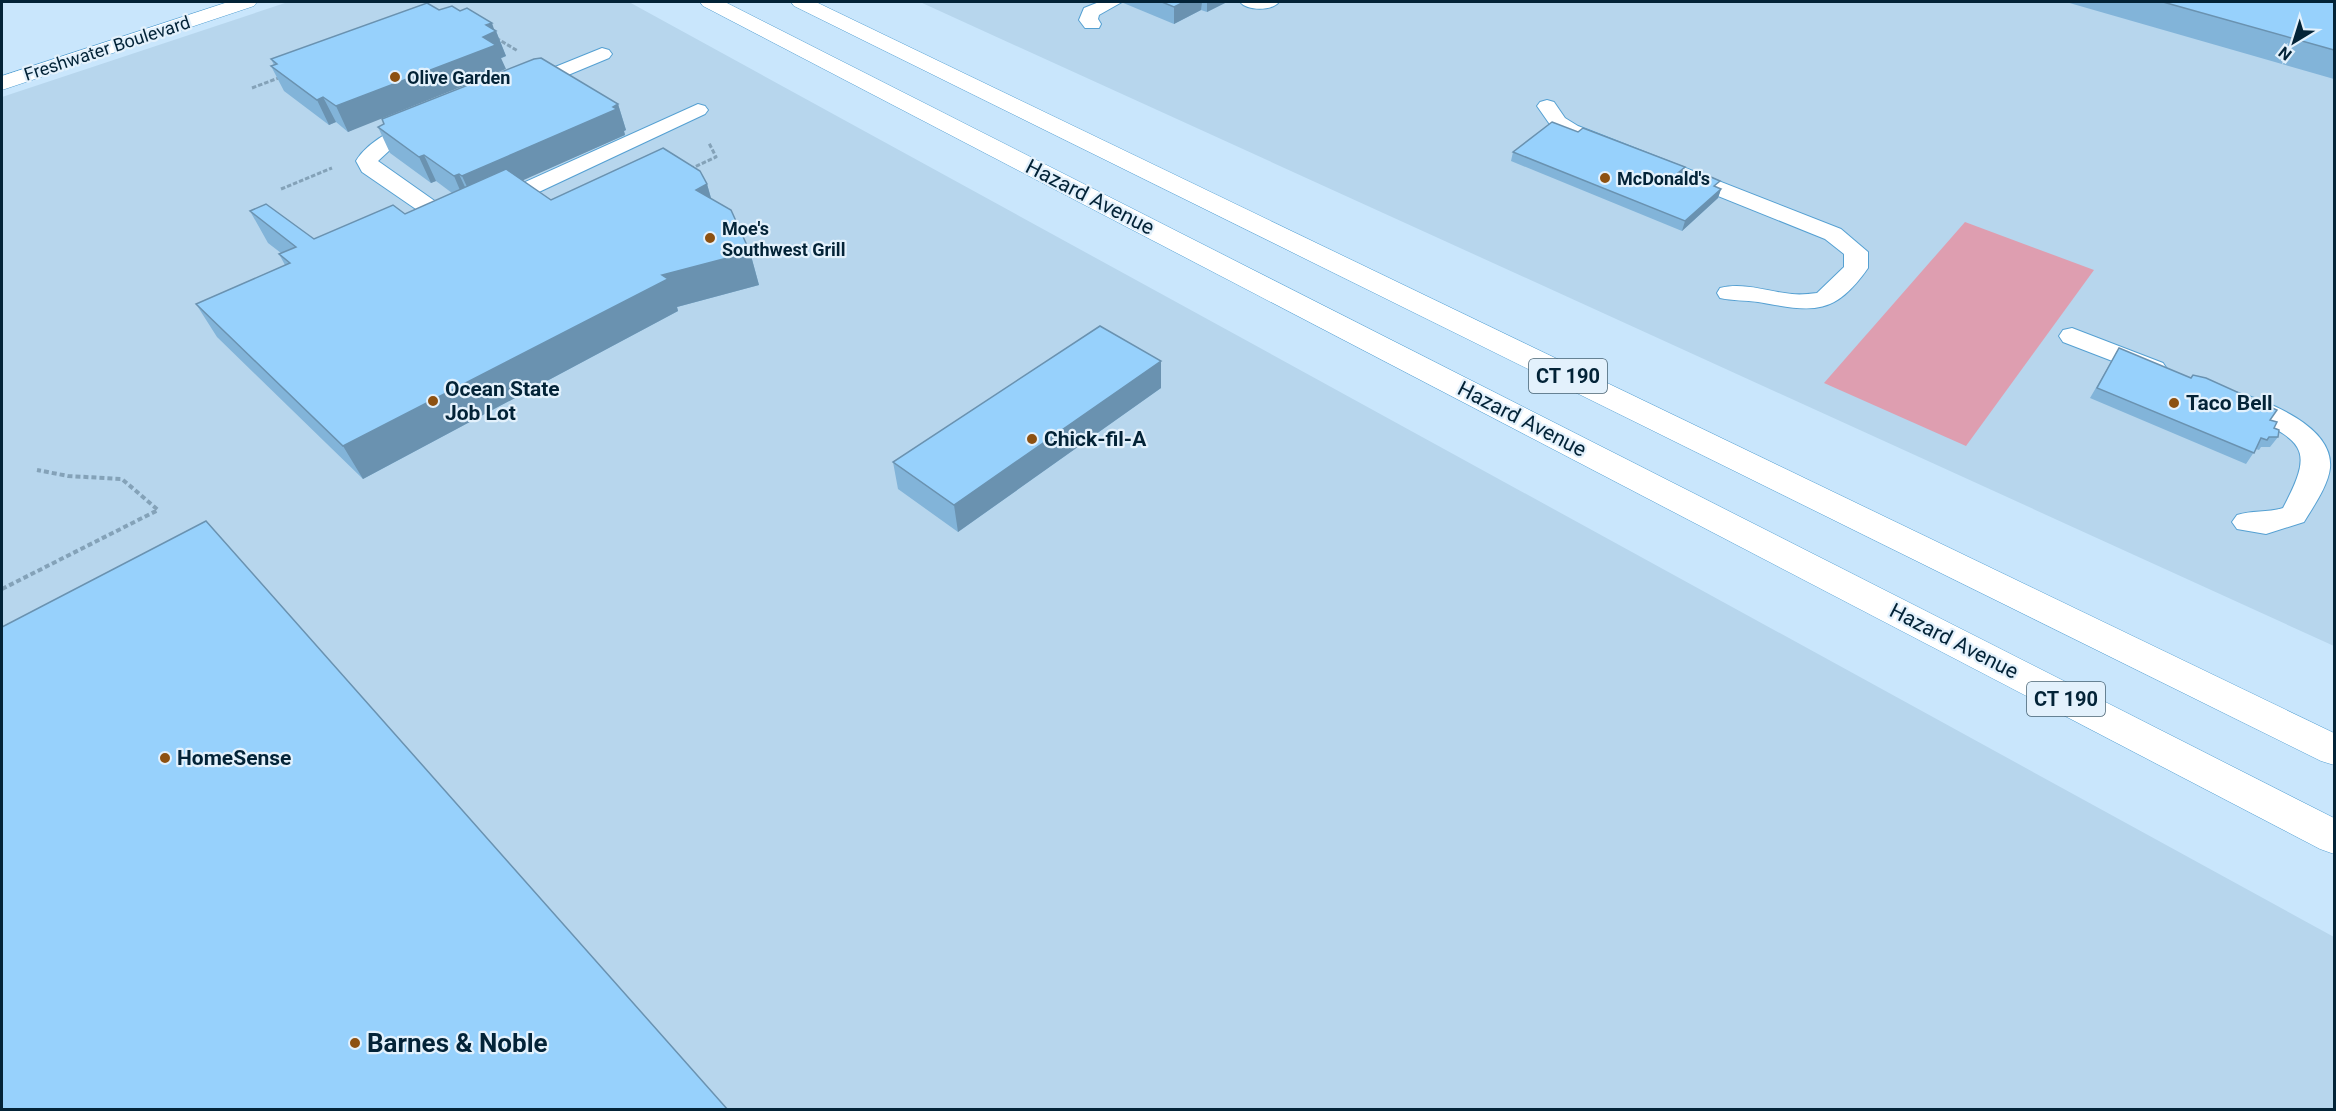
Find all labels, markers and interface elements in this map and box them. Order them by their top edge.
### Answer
street label: Freshwater Boulevard [21,11,193,85]
north arrow [2264,12,2324,72]
text: N [2275,42,2295,64]
place label: Olive Garden [407,67,510,88]
marker: Olive Garden [388,70,402,84]
street label: Hazard Avenue [1022,154,1158,240]
place label: McDonald's [1617,168,1710,189]
marker: McDonald's [1598,171,1612,185]
place label: Moe's Southwest Grill [722,218,845,260]
marker: Moe's Southwest Grill [703,231,717,245]
road number: CT 190 [1529,359,1607,393]
street label: Hazard Avenue [1454,376,1590,462]
place label: Ocean State Job Lot [445,377,560,425]
place label: Taco Bell [2186,391,2273,415]
marker: Ocean State Job Lot [426,394,440,408]
marker: Taco Bell [2167,396,2181,410]
place label: Chick-fil-A [1044,427,1147,451]
marker: Chick-fil-A [1025,432,1039,446]
street label: Hazard Avenue [1886,598,2022,684]
road number: CT 190 [2027,682,2105,716]
place label: HomeSense [177,746,291,770]
marker: HomeSense [158,751,172,765]
place label: Barnes & Noble [367,1028,548,1058]
marker: Barnes & Noble [348,1036,362,1050]

